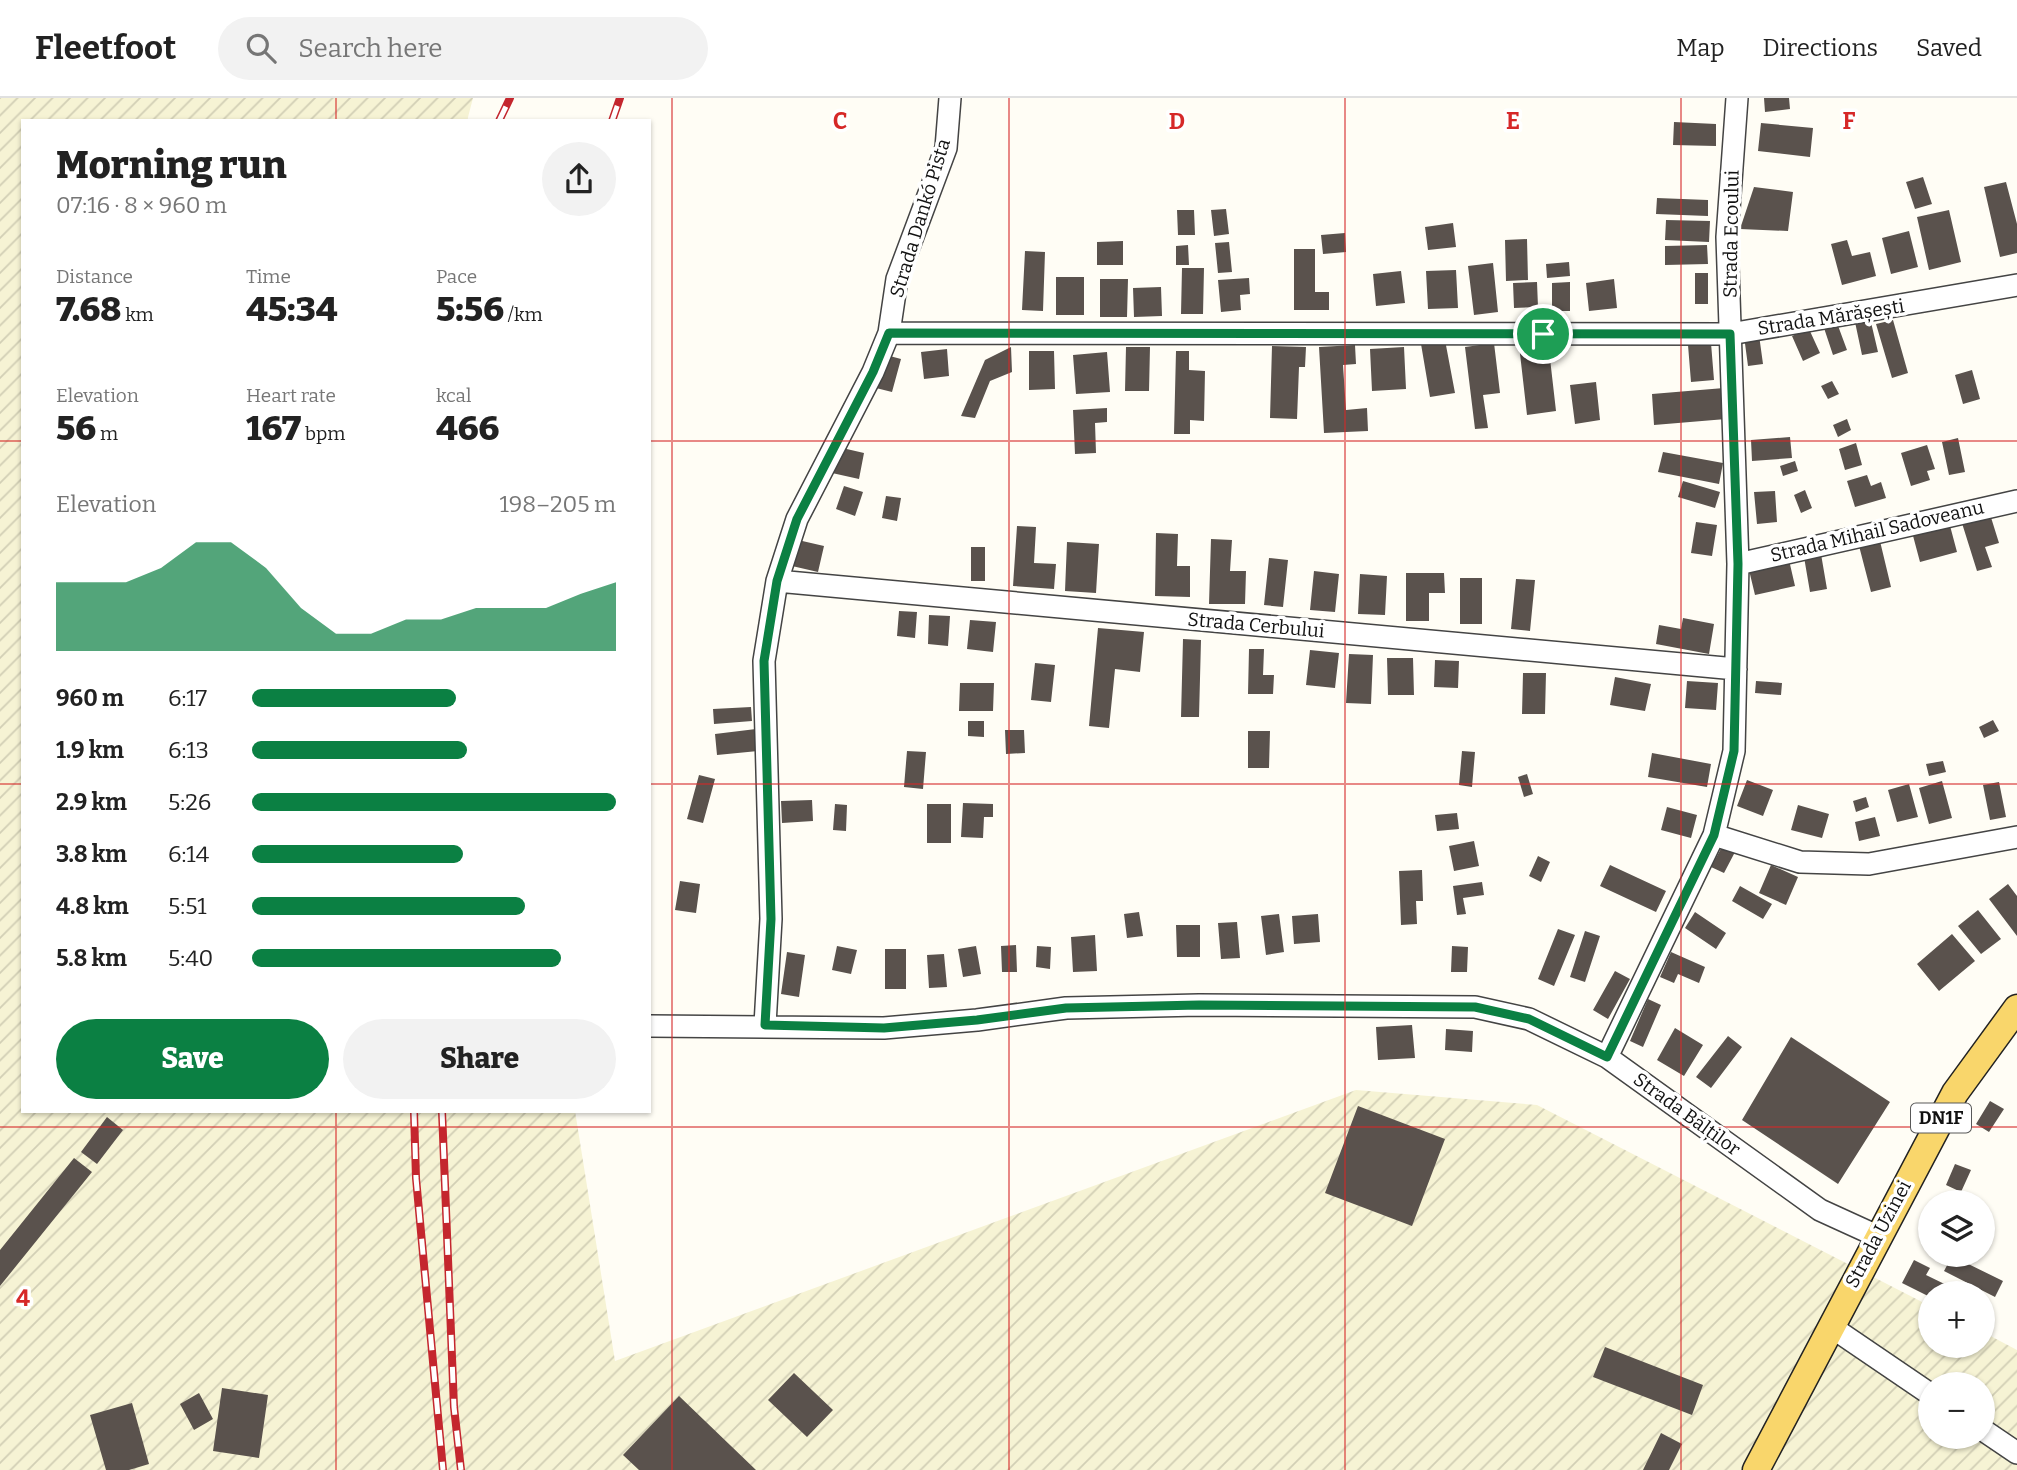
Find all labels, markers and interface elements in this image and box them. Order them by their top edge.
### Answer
search box [218,17,708,80]
text: Fleetfoot [35,28,176,68]
icon: search [242,29,280,67]
text: Search here [298,33,443,64]
text: Map [1676,34,1725,62]
text: Directions [1763,34,1878,62]
text: Saved [1916,34,1982,62]
text: C [833,107,847,135]
text: D [1169,107,1185,135]
text: E [1506,107,1520,135]
text: F [1843,107,1856,135]
street label: Strada Dankó Pista [885,135,955,300]
text: Morning run [56,142,287,188]
button: share [542,142,616,216]
street label: Strada Ecoului [1718,170,1744,298]
text: 07:16 · 8 × 960 m [56,191,227,219]
text: Distance [56,265,133,288]
text: Time [246,265,291,288]
text: Pace [436,265,477,288]
text: 7.68 [56,288,121,330]
text: 45:34 [246,288,338,330]
text: 5:56 [436,288,504,330]
street label: Strada Mărășești [1756,294,1906,340]
text: km [121,303,154,326]
text: /km [504,303,543,326]
pin [1513,304,1573,364]
icon: arrive [1524,315,1562,353]
text: Elevation [56,384,139,407]
text: Heart rate [246,384,336,407]
text: kcal [436,384,471,407]
text: 56 [56,407,96,449]
text: 167 [246,407,301,449]
text: 466 [436,407,499,449]
text: m [96,422,118,445]
text: bpm [301,422,346,445]
text: Elevation [56,490,156,518]
text: 198–205 m [499,490,616,518]
street label: Strada Mihail Sadoveanu [1768,495,1986,567]
street label: Strada Cerbului [1187,608,1326,642]
text: 960 m [56,684,124,712]
text: 6:17 [168,684,207,712]
text: 1.9 km [56,736,124,764]
text: 6:13 [168,736,209,764]
text: 2.9 km [56,788,127,816]
text: 5:26 [168,788,211,816]
text: 3.8 km [56,840,127,868]
text: 6:14 [168,840,209,868]
text: 4.8 km [56,892,129,920]
text: 5:51 [168,892,207,920]
text: 5.8 km [56,944,127,972]
text: 5:40 [168,944,213,972]
button: Save [56,1019,329,1099]
button: Share [343,1019,616,1099]
street label: Strada Bălților [1629,1068,1745,1161]
road number: DN1F [1911,1104,1971,1133]
street label: Strada Uzinei [1840,1176,1916,1292]
map controls [1918,1190,1995,1449]
button: layers [1918,1190,1995,1267]
button: + [1918,1281,1995,1358]
text: 4 [16,1284,30,1312]
button: − [1918,1372,1995,1449]

